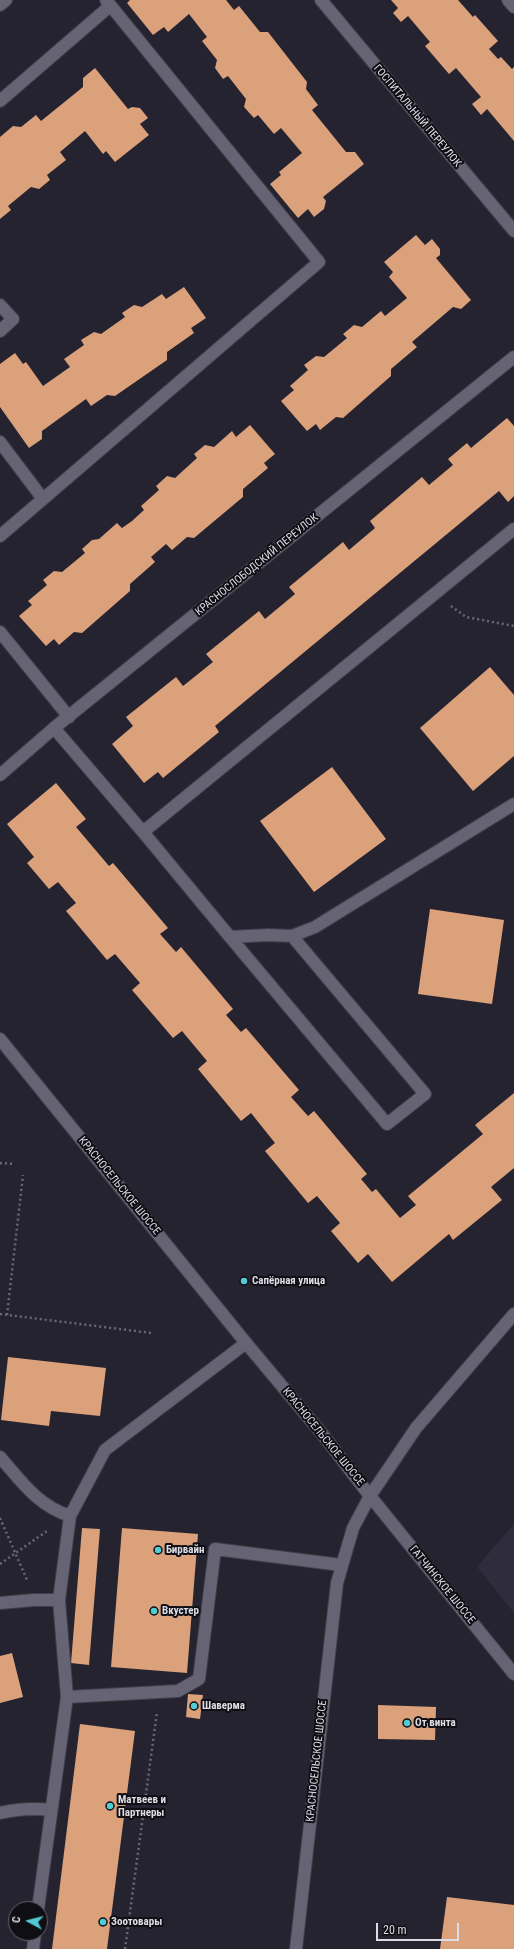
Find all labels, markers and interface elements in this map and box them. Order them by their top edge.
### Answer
street label: ГОСПИТАЛЬНЫЙ ПЕРЕУЛОК [370,62,464,170]
street label: КРАСНОСЛОБОДСКИЙ ПЕРЕУЛОК [193,511,321,619]
street label: КРАСНОСЕЛЬСКОЕ ШОССЕ [75,1134,163,1238]
place label: Сапёрная улица [252,1274,325,1288]
marker: Сапёрная улица [239,1276,249,1286]
street label: КРАСНОСЕЛЬСКОЕ ШОССЕ [279,1385,367,1489]
place label: Бирвайн [166,1543,204,1557]
street label: ГАТЧИНСКОЕ ШОССЕ [407,1543,477,1627]
marker: Бирвайн [153,1545,163,1555]
place label: Вкустер [162,1604,199,1618]
marker: Вкустер [149,1606,159,1616]
place label: Шаверма [202,1699,245,1713]
street label: КРАСНОСЕЛЬСКОЕ ШОССЕ [304,1699,330,1823]
marker: Шаверма [189,1701,199,1711]
place label: От винта [415,1716,456,1730]
marker: От винта [402,1718,412,1728]
place label: Матвеев и Партнеры [118,1793,166,1819]
marker: Матвеев и Партнеры [105,1801,115,1811]
north arrow [8,1901,48,1941]
place label: Зоотовары [111,1915,162,1929]
scale bar [378,1915,461,1941]
text: С [10,1916,23,1924]
marker: Зоотовары [98,1917,108,1927]
text: 20 m [383,1923,407,1937]

